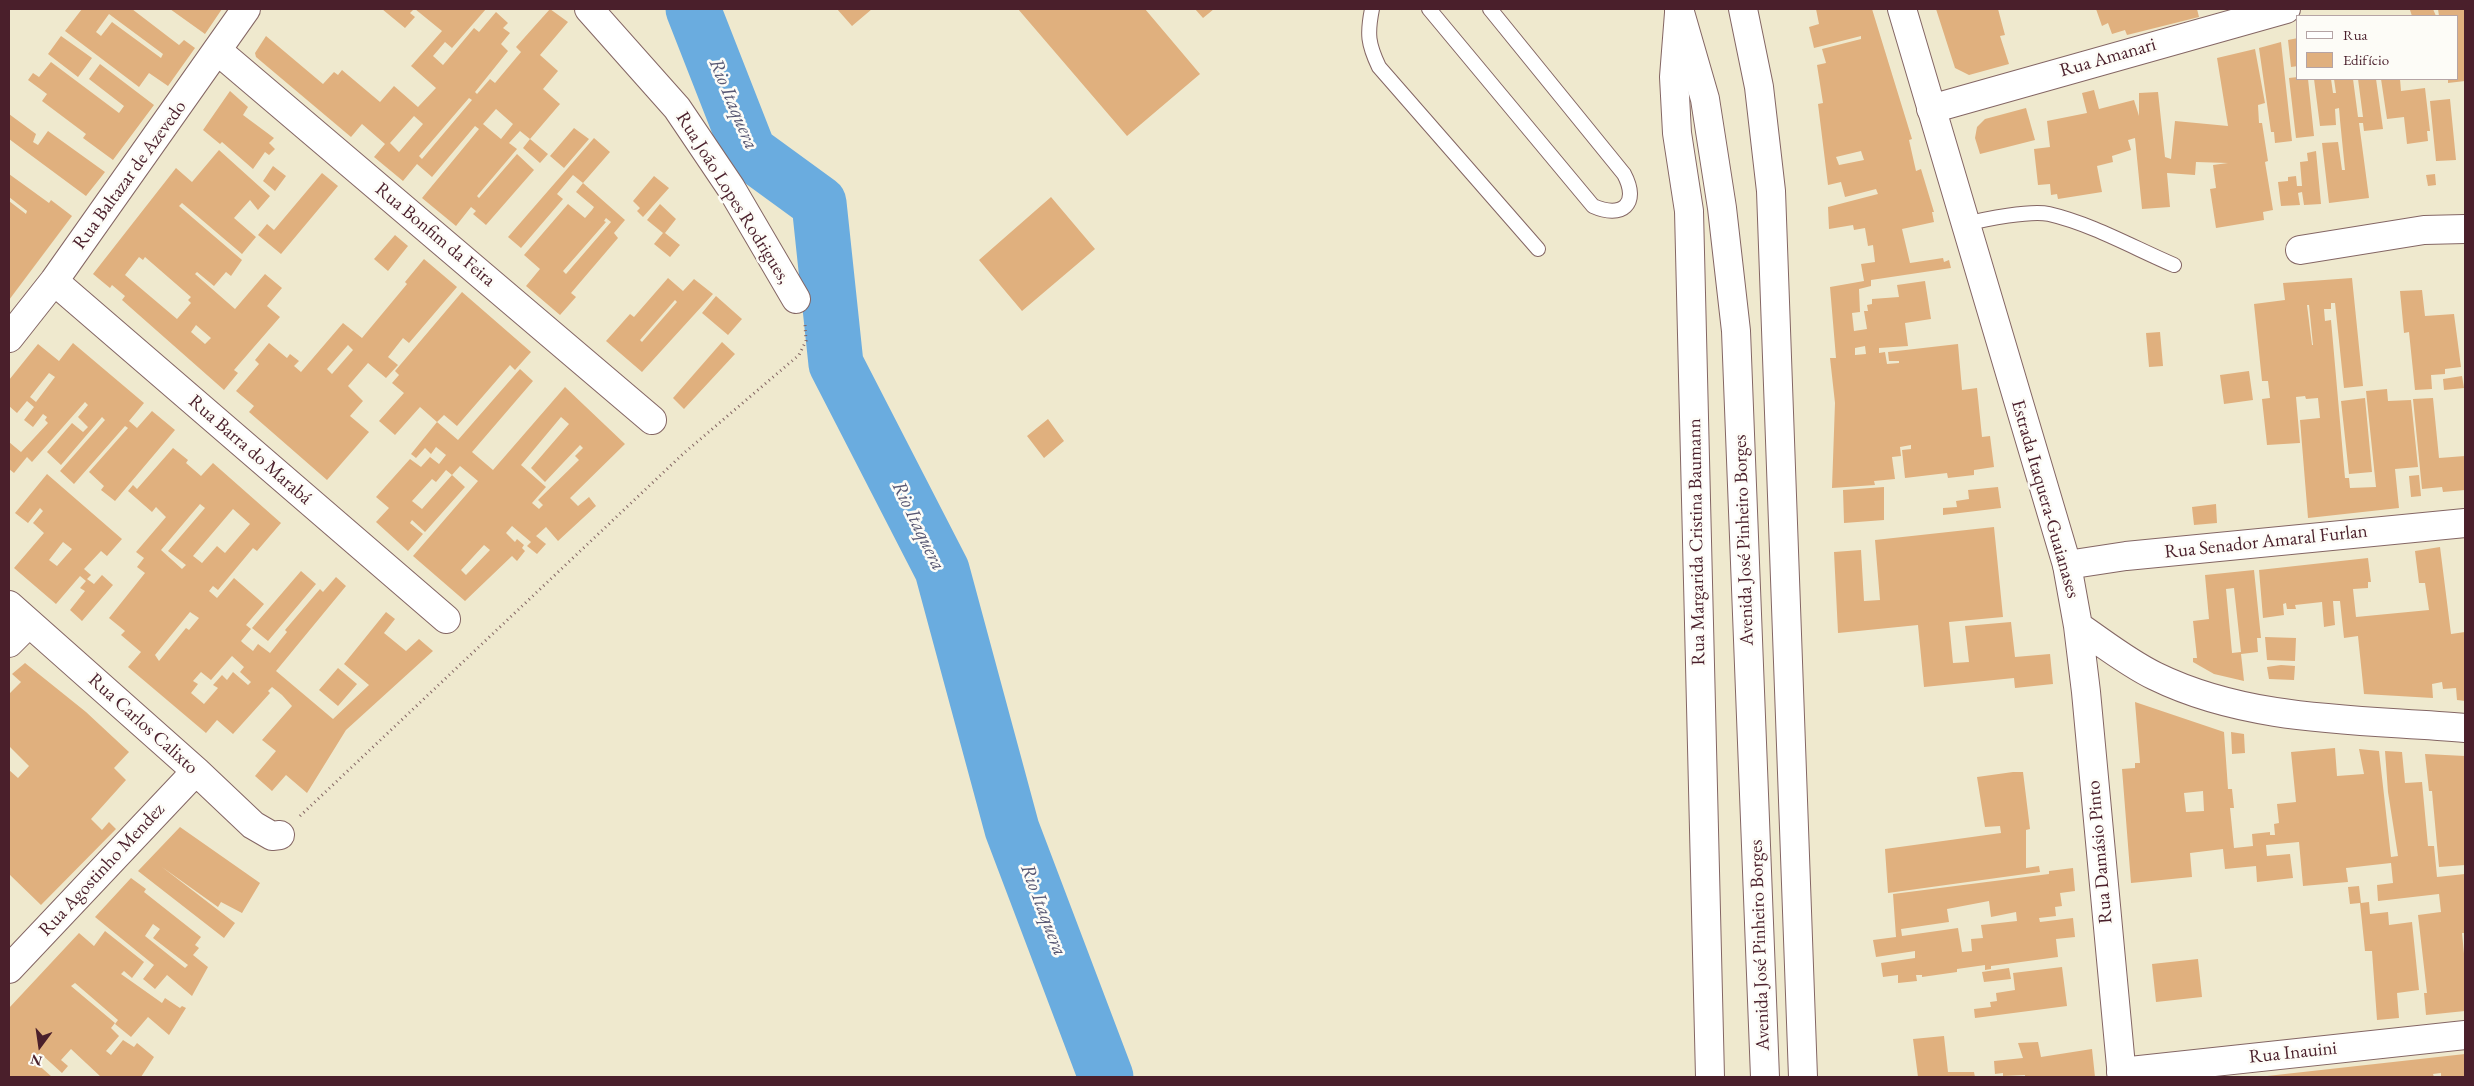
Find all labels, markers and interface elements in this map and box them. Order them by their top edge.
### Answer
legend [2296,15,2459,80]
text: Rua [2343,25,2368,44]
street label: Rua Amanari [2057,33,2159,83]
text: Edifício [2343,50,2389,69]
water label: Rio Itaquera [703,55,763,153]
street label: Rua Baltazar de Azevedo [68,96,192,254]
street label: Rua João Lopes Rodrigues, [671,108,795,288]
street label: Rua Bonfim da Feira [370,178,500,292]
street label: Rua Barra do Marabá [184,390,316,510]
street label: Estrada Itaquera-Guaianases [2006,397,2084,601]
street label: Rua Margarida Cristina Baumann [1683,418,1711,666]
street label: Avenida José Pinheiro Borges [1729,434,1759,646]
water label: Rio Itaquera [886,477,950,575]
street label: Rua Senador Amaral Furlan [2163,520,2369,564]
street label: Rua Carlos Calixto [83,669,203,779]
street label: Rua Damásio Pinto [2082,779,2118,925]
street label: Rua Agostinho Mendez [34,799,170,941]
street label: Avenida José Pinheiro Borges [1745,839,1775,1051]
water label: Rio Itaquera [1015,861,1071,959]
north arrow [15,1021,65,1071]
street label: Rua Inauini [2248,1037,2338,1069]
text: N [29,1050,44,1071]

